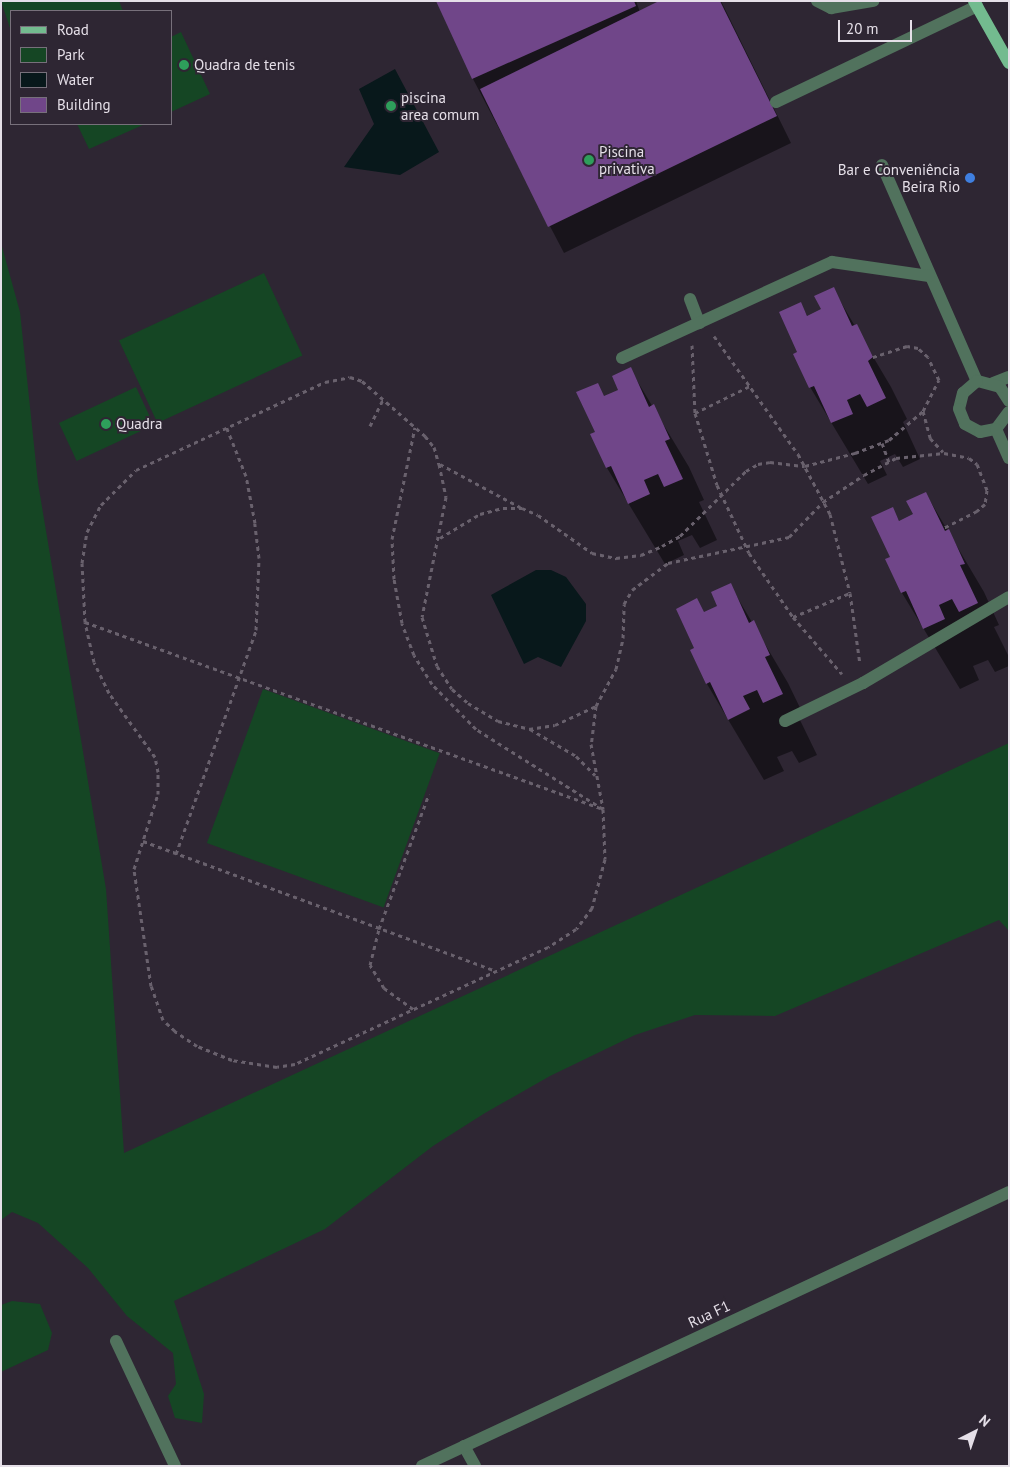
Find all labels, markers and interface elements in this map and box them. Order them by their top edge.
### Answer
legend [10,10,172,125]
scale bar [840,10,914,42]
text: 20 m [846,19,879,38]
text: Road [57,20,89,39]
text: Park [57,45,85,64]
place label: Quadra de tenis [194,56,295,74]
marker: Quadra de tenis [178,59,190,71]
text: Water [57,70,94,89]
place label: piscina area comum [401,88,480,123]
text: Building [57,95,111,114]
marker: piscina area comum [385,100,397,112]
place label: Piscina privativa [599,142,655,177]
marker: Piscina privativa [583,154,595,166]
place label: Bar e Conveniência Beira Rio [838,160,960,195]
marker: Bar e Conveniência Beira Rio [964,172,976,184]
place label: Quadra [116,415,162,433]
marker: Quadra [100,418,112,430]
street label: Rua F1 [685,1296,733,1332]
north arrow [950,1407,1000,1457]
text: N [975,1411,994,1430]

